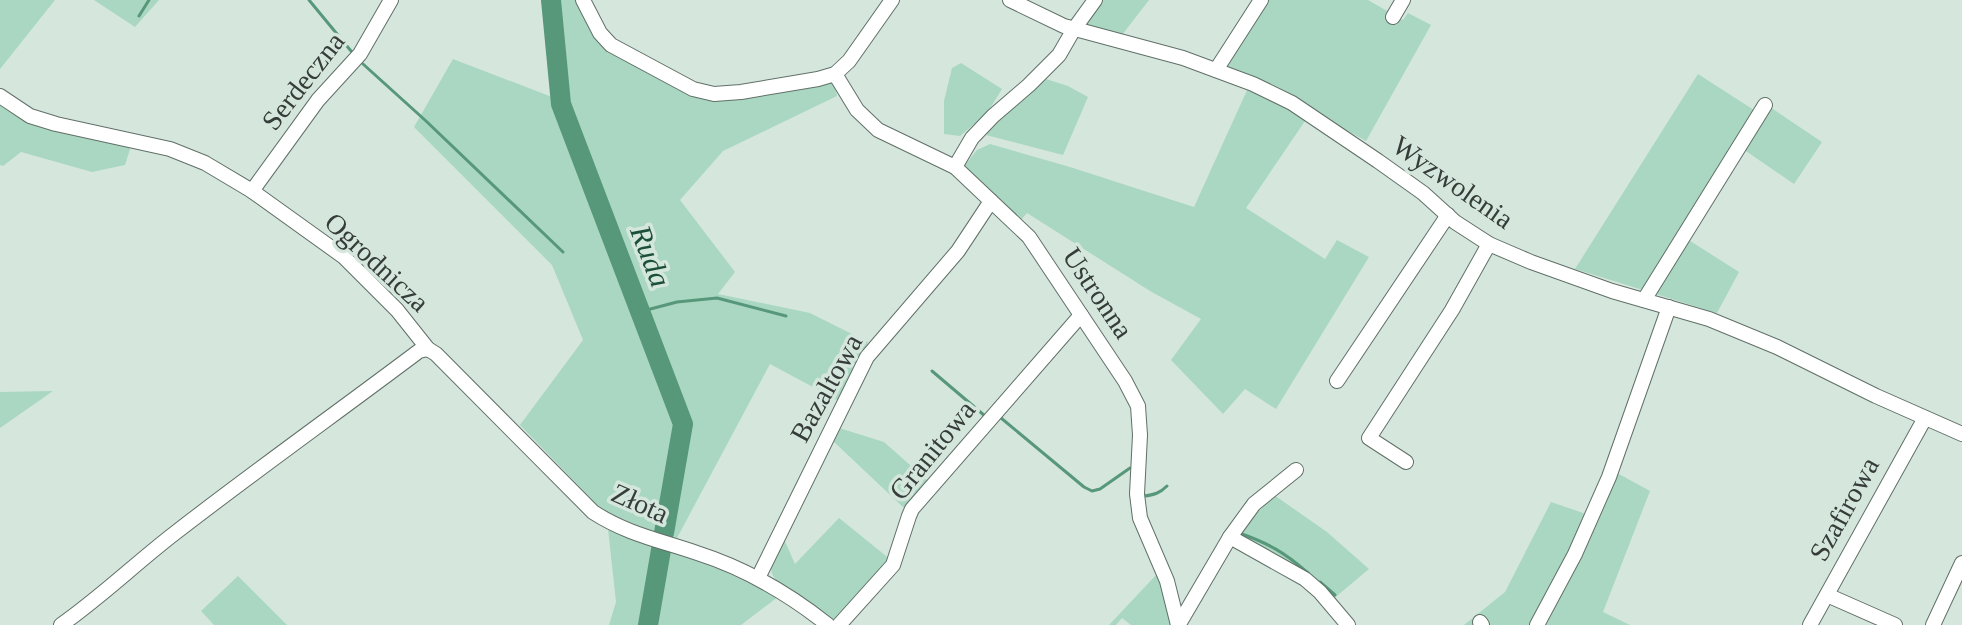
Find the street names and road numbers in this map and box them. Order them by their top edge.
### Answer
street label: Serdeczna [255,26,351,136]
street label: Wyzwolenia [1387,129,1520,235]
street label: Ogrodnicza [319,206,436,318]
street label: Ustronna [1056,242,1140,345]
street label: Bazaltowa [784,328,868,447]
street label: Granitowa [883,394,982,506]
street label: Szafirowa [1803,451,1885,566]
street label: Złota [607,477,674,529]

